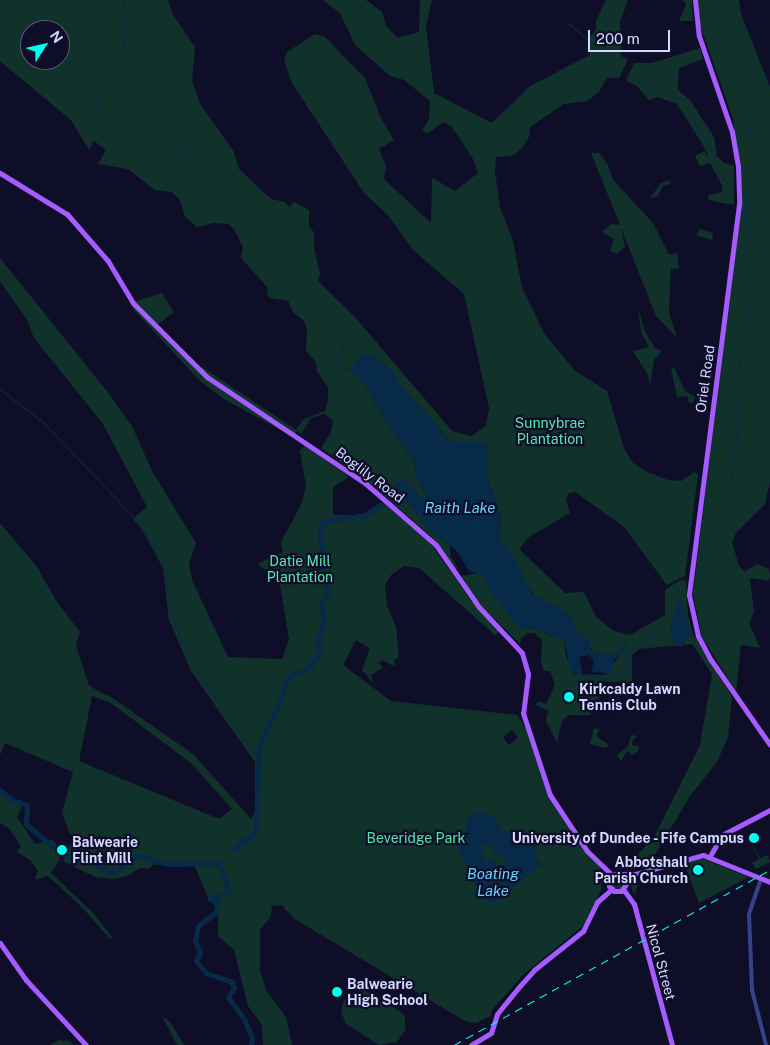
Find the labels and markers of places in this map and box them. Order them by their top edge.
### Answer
place label: Kirkcaldy Lawn Tennis Club [579,681,681,714]
marker: Kirkcaldy Lawn Tennis Club [563,691,575,703]
place label: University of Dundee - Fife Campus [510,830,744,846]
marker: University of Dundee - Fife Campus [748,832,760,844]
place label: Balwearie Flint Mill [72,834,138,866]
marker: Balwearie Flint Mill [56,844,68,856]
place label: Abbotshall Parish Church [594,854,688,886]
marker: Abbotshall Parish Church [692,864,704,876]
place label: Balwearie High School [347,976,428,1009]
marker: Balwearie High School [331,986,343,998]

